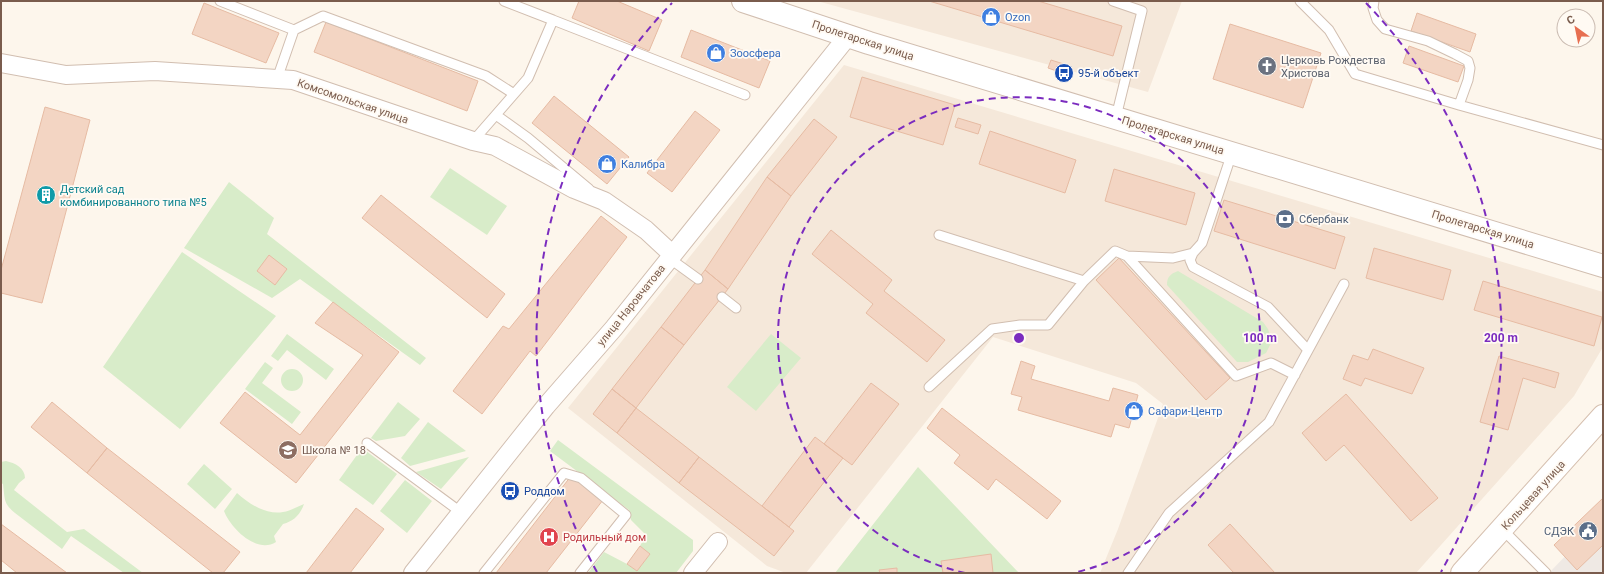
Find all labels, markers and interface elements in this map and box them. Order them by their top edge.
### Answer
shop icon: Ozon [980,6,1002,28]
north arrow [1556,8,1596,48]
place label: Ozon [1005,11,1030,24]
text: С [1564,13,1577,27]
street label: Пролетарская улица [810,18,915,63]
shop icon: Зоосфера [705,42,727,64]
place label: Зоосфера [730,47,781,60]
place label: Церковь Рождества Христова [1281,54,1385,80]
church icon: Церковь Рождества Христова [1256,55,1278,77]
bus stop icon: 95-й объект [1053,62,1075,84]
place label: 95-й объект [1078,67,1139,80]
street label: Комсомольская улица [296,76,410,127]
street label: Пролетарская улица [1120,114,1226,157]
shop icon: Калибра [596,153,618,175]
place label: Калибра [621,158,665,171]
place label: Детский сад комбинированного типа №5 [60,183,207,209]
building icon: Детский сад комбинированного типа №5 [35,184,57,206]
bank icon: Сбербанк [1274,208,1296,230]
street label: Пролетарская улица [1430,208,1536,251]
place label: Сбербанк [1299,213,1349,226]
street label: улица Наровчатова [595,262,668,349]
centre of rings [1012,331,1026,345]
text: 100 m [1243,331,1277,345]
text: 200 m [1484,331,1518,345]
shop icon: Сафари-Центр [1123,400,1145,422]
place label: Сафари-Центр [1148,405,1222,418]
school or university icon: Школа № 18 [277,439,299,461]
place label: Школа № 18 [302,444,366,457]
street label: Кольцевая улица [1499,458,1568,533]
bus stop icon: Роддом [499,480,521,502]
place label: Роддом [524,485,565,498]
public building icon: СДЭК [1577,520,1599,542]
place label: СДЭК [1544,525,1575,538]
hospital icon: Родильный дом [538,526,560,548]
place label: Родильный дом [563,531,646,544]

